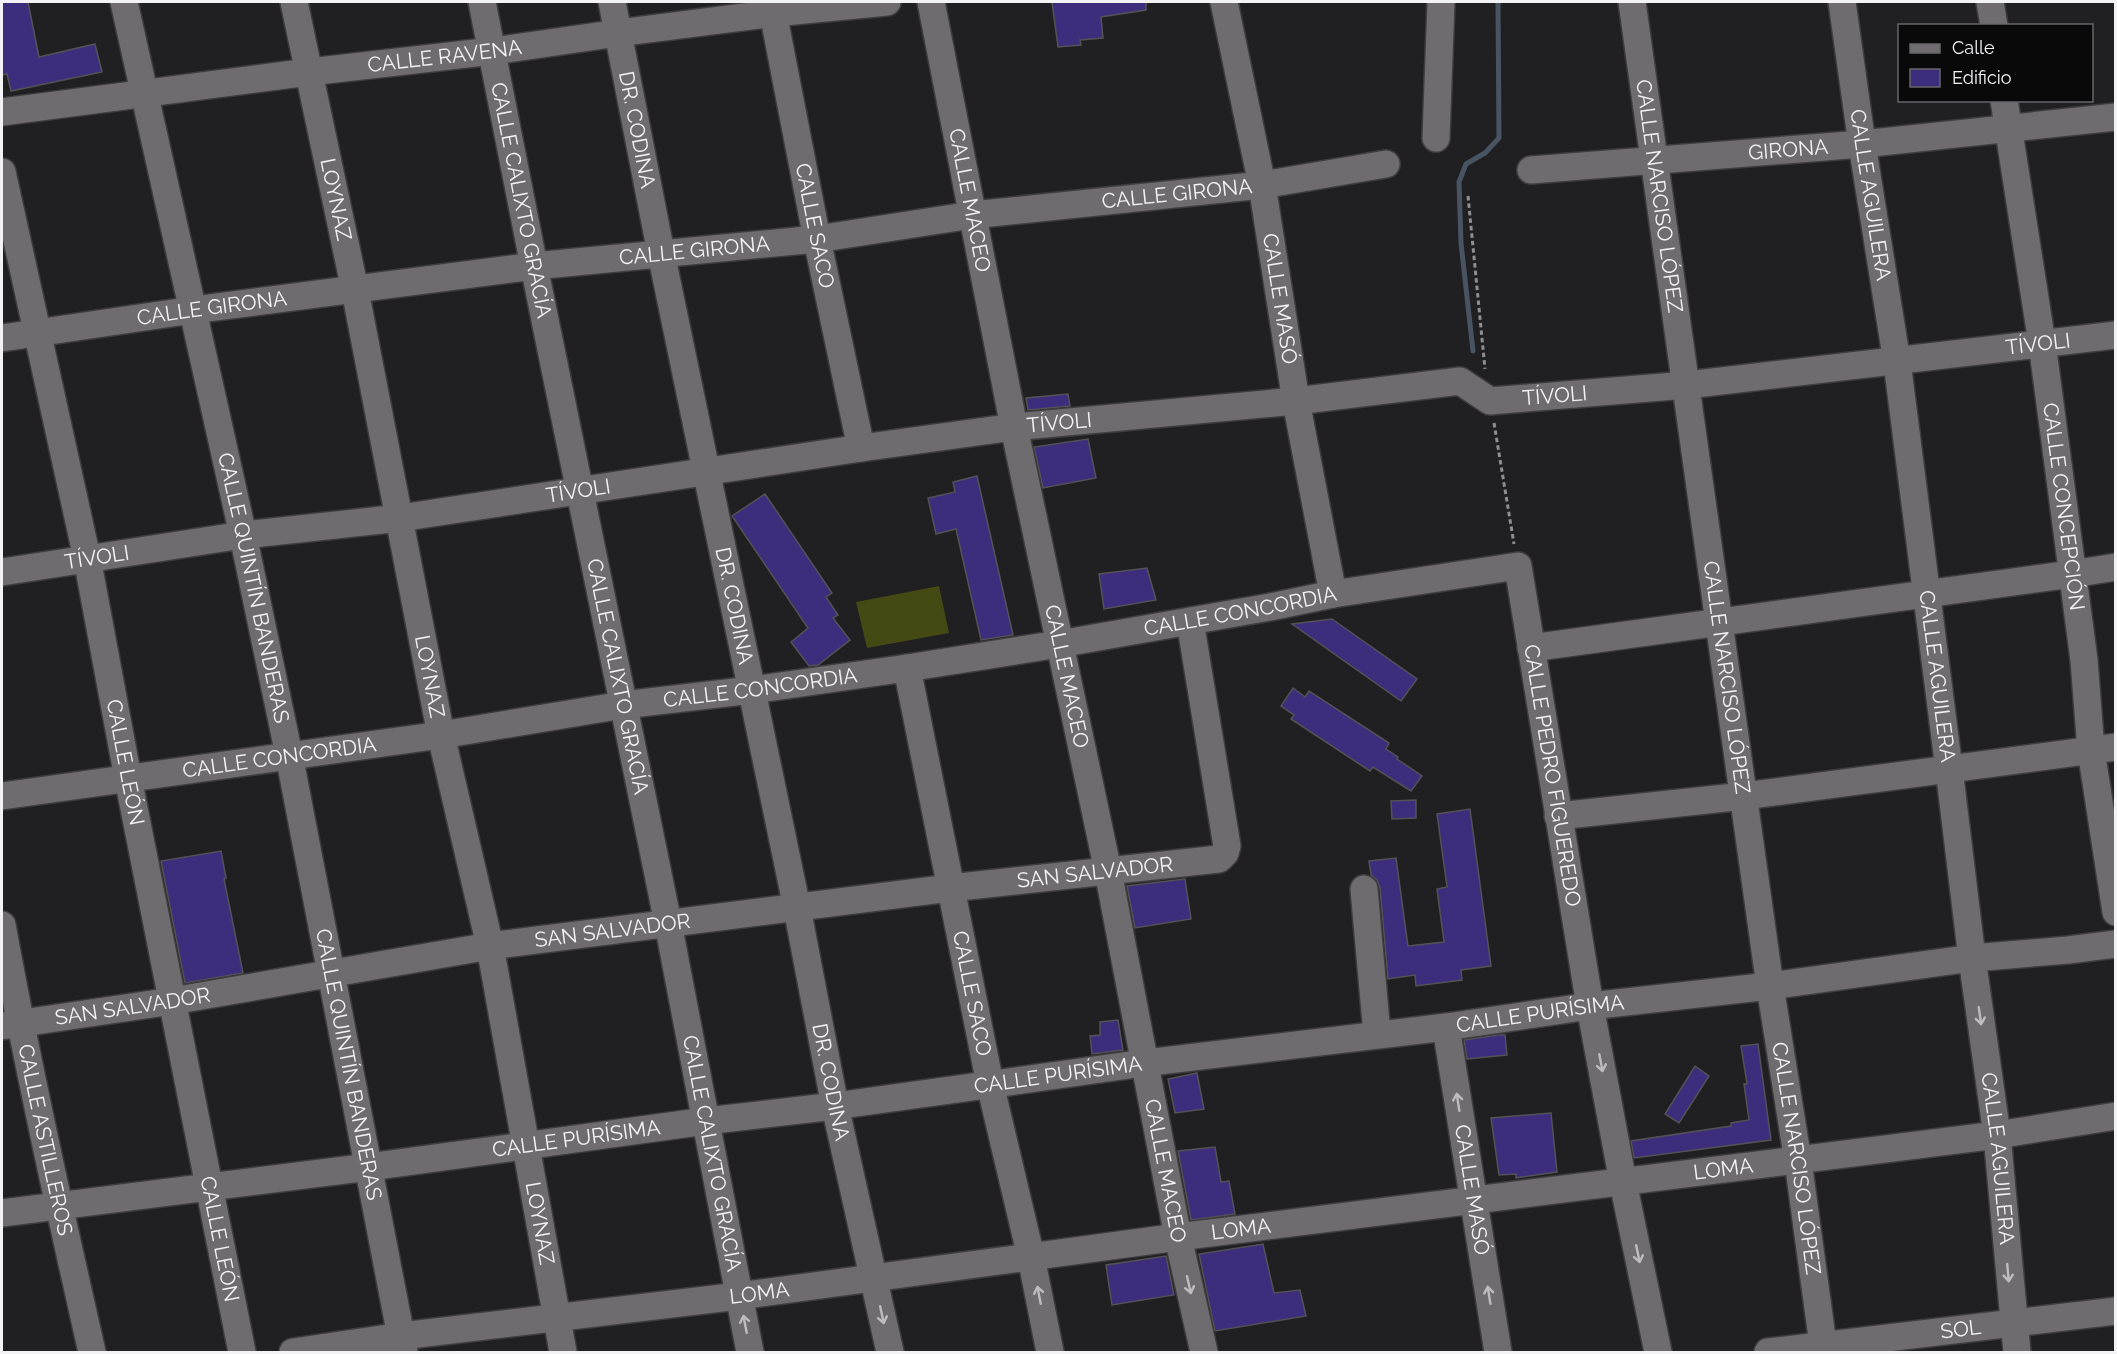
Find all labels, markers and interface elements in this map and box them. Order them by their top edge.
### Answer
legend [1898,24,2093,102]
street label: CALLE RAVENA [366,34,523,77]
text: Calle [1952,37,1995,58]
text: Edificio [1952,67,2012,88]
street label: DR. CODINA [614,69,661,190]
street label: CALLE NARCISO LÓPEZ [1631,78,1688,314]
street label: CALLE CALIXTO GRACÍA [486,80,557,320]
street label: CALLE AGUILERA [1845,108,1897,282]
street label: CALLE MACEO [944,126,996,274]
street label: GIRONA [1747,134,1829,165]
street label: LOYNAZ [315,156,357,243]
street label: CALLE SACO [791,161,840,291]
street label: CALLE GIRONA [1100,173,1253,214]
street label: CALLE GIRONA [618,231,771,270]
street label: CALLE MASÓ [1258,231,1303,366]
street label: CALLE GIRONA [135,285,288,330]
street label: TÍVOLI [2004,327,2072,360]
street label: TÍVOLI [1521,380,1588,410]
street label: CALLE CONCEPCIÓN [2038,401,2090,612]
street label: TÍVOLI [1026,407,1093,438]
street label: CALLE QUINTÍN BANDERAS [213,450,295,726]
street label: TÍVOLI [544,473,612,508]
street label: TÍVOLI [63,540,131,574]
street label: DR. CODINA [710,545,759,666]
street label: CALLE CALIXTO GRACÍA [582,556,654,796]
street label: CALLE NARCISO LÓPEZ [1699,559,1756,796]
street label: CALLE CONCORDIA [1142,581,1339,641]
street label: CALLE AGUILERA [1914,589,1961,764]
street label: CALLE MACEO [1040,602,1095,750]
street label: LOYNAZ [410,633,450,720]
street label: CALLE PEDRO FIGUEREDO [1519,643,1587,908]
street label: CALLE CONCORDIA [662,662,859,712]
street label: CALLE LEÓN [102,697,150,827]
street label: CALLE CONCORDIA [181,731,378,783]
street label: SAN SALVADOR [1016,851,1174,893]
street label: SAN SALVADOR [533,908,692,952]
street label: CALLE QUINTÍN BANDERAS [311,926,388,1202]
street label: CALLE SACO [948,929,997,1058]
street label: SAN SALVADOR [53,982,212,1030]
street label: CALLE PURÍSIMA [1454,989,1625,1037]
one-way arrow [1974,1006,1985,1026]
street label: DR. CODINA [807,1021,855,1143]
street label: CALLE CALIXTO GRACÍA [678,1033,747,1273]
street label: CALLE NARCISO LÓPEZ [1767,1040,1826,1276]
street label: CALLE ASTILLEROS [13,1042,78,1238]
street label: CALLE PURÍSIMA [972,1050,1144,1099]
one-way arrow [1596,1053,1607,1072]
street label: CALLE AGUILERA [1976,1071,2020,1246]
one-way arrow [1453,1093,1464,1112]
street label: CALLE MACEO [1140,1097,1192,1245]
street label: CALLE PURÍSIMA [490,1114,662,1162]
street label: CALLE MASÓ [1450,1123,1495,1257]
street label: LOMA [1692,1152,1755,1185]
street label: CALLE LEÓN [195,1174,245,1304]
street label: LOYNAZ [521,1180,560,1267]
street label: LOMA [1210,1213,1272,1245]
one-way arrow [1633,1244,1644,1264]
one-way arrow [2003,1262,2014,1282]
street label: LOMA [728,1276,791,1309]
one-way arrow [1183,1276,1195,1295]
one-way arrow [1483,1285,1494,1305]
one-way arrow [1033,1286,1044,1305]
one-way arrow [876,1305,888,1324]
street label: SOL [1939,1314,1982,1344]
one-way arrow [739,1315,750,1334]

